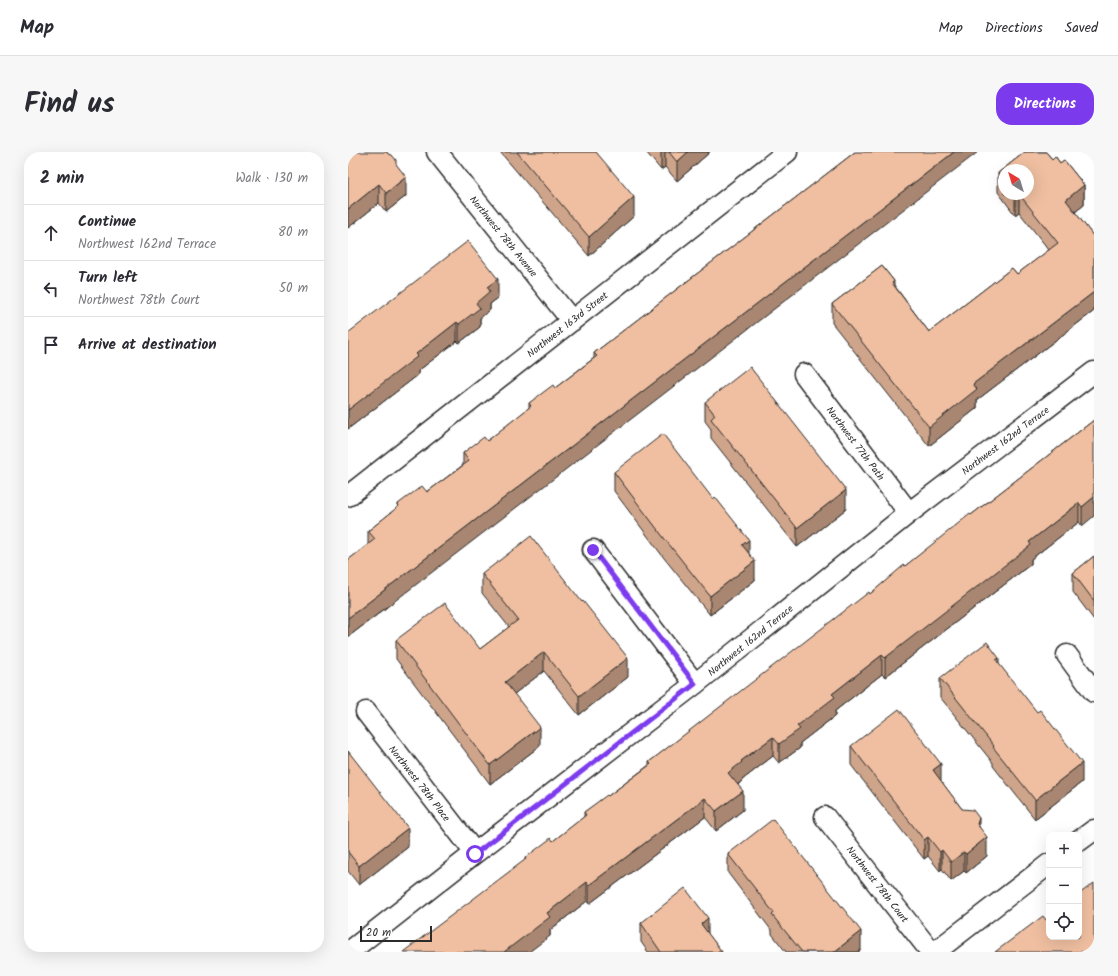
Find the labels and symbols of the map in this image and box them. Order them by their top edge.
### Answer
north arrow [998,164,1034,200]
street label: Northwest 78th Avenue [465,193,541,281]
street label: Northwest 163rd Street [524,288,612,362]
street label: Northwest 162nd Terrace [958,402,1053,479]
street label: Northwest 77th Path [822,403,888,484]
route end [584,541,602,559]
street label: Northwest 162nd Terrace [704,601,797,680]
street label: Northwest 78th Place [384,742,454,825]
street label: Northwest 78th Court [842,843,912,927]
route start [466,845,484,863]
scale bar [360,924,432,943]

